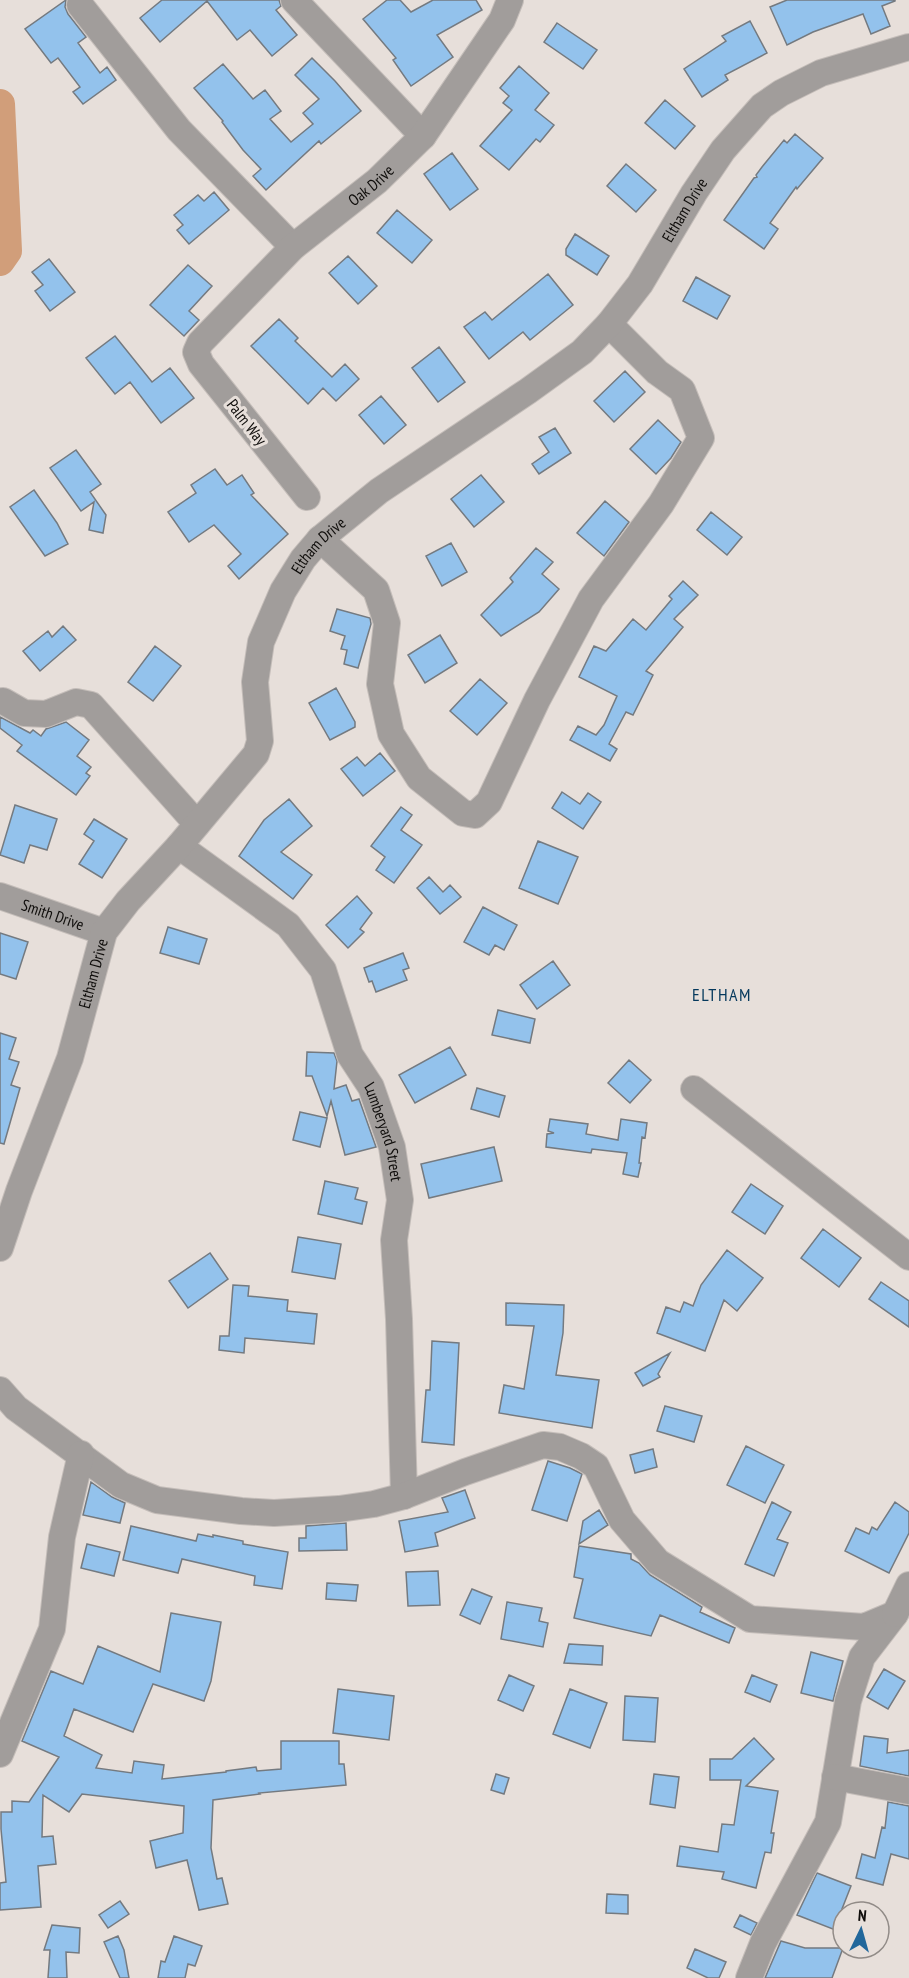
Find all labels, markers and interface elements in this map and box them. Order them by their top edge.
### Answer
street label: Oak Drive [344,160,398,210]
street label: Eltham Drive [657,174,711,246]
street label: Palm Way [223,395,271,449]
street label: Eltham Drive [286,512,349,577]
street label: Smith Drive [19,894,87,934]
street label: Eltham Drive [74,936,112,1011]
district label: ELTHAM [692,983,752,1006]
street label: Lumberyard Street [360,1078,407,1183]
north arrow [831,1900,891,1960]
text: N [857,1905,867,1925]

